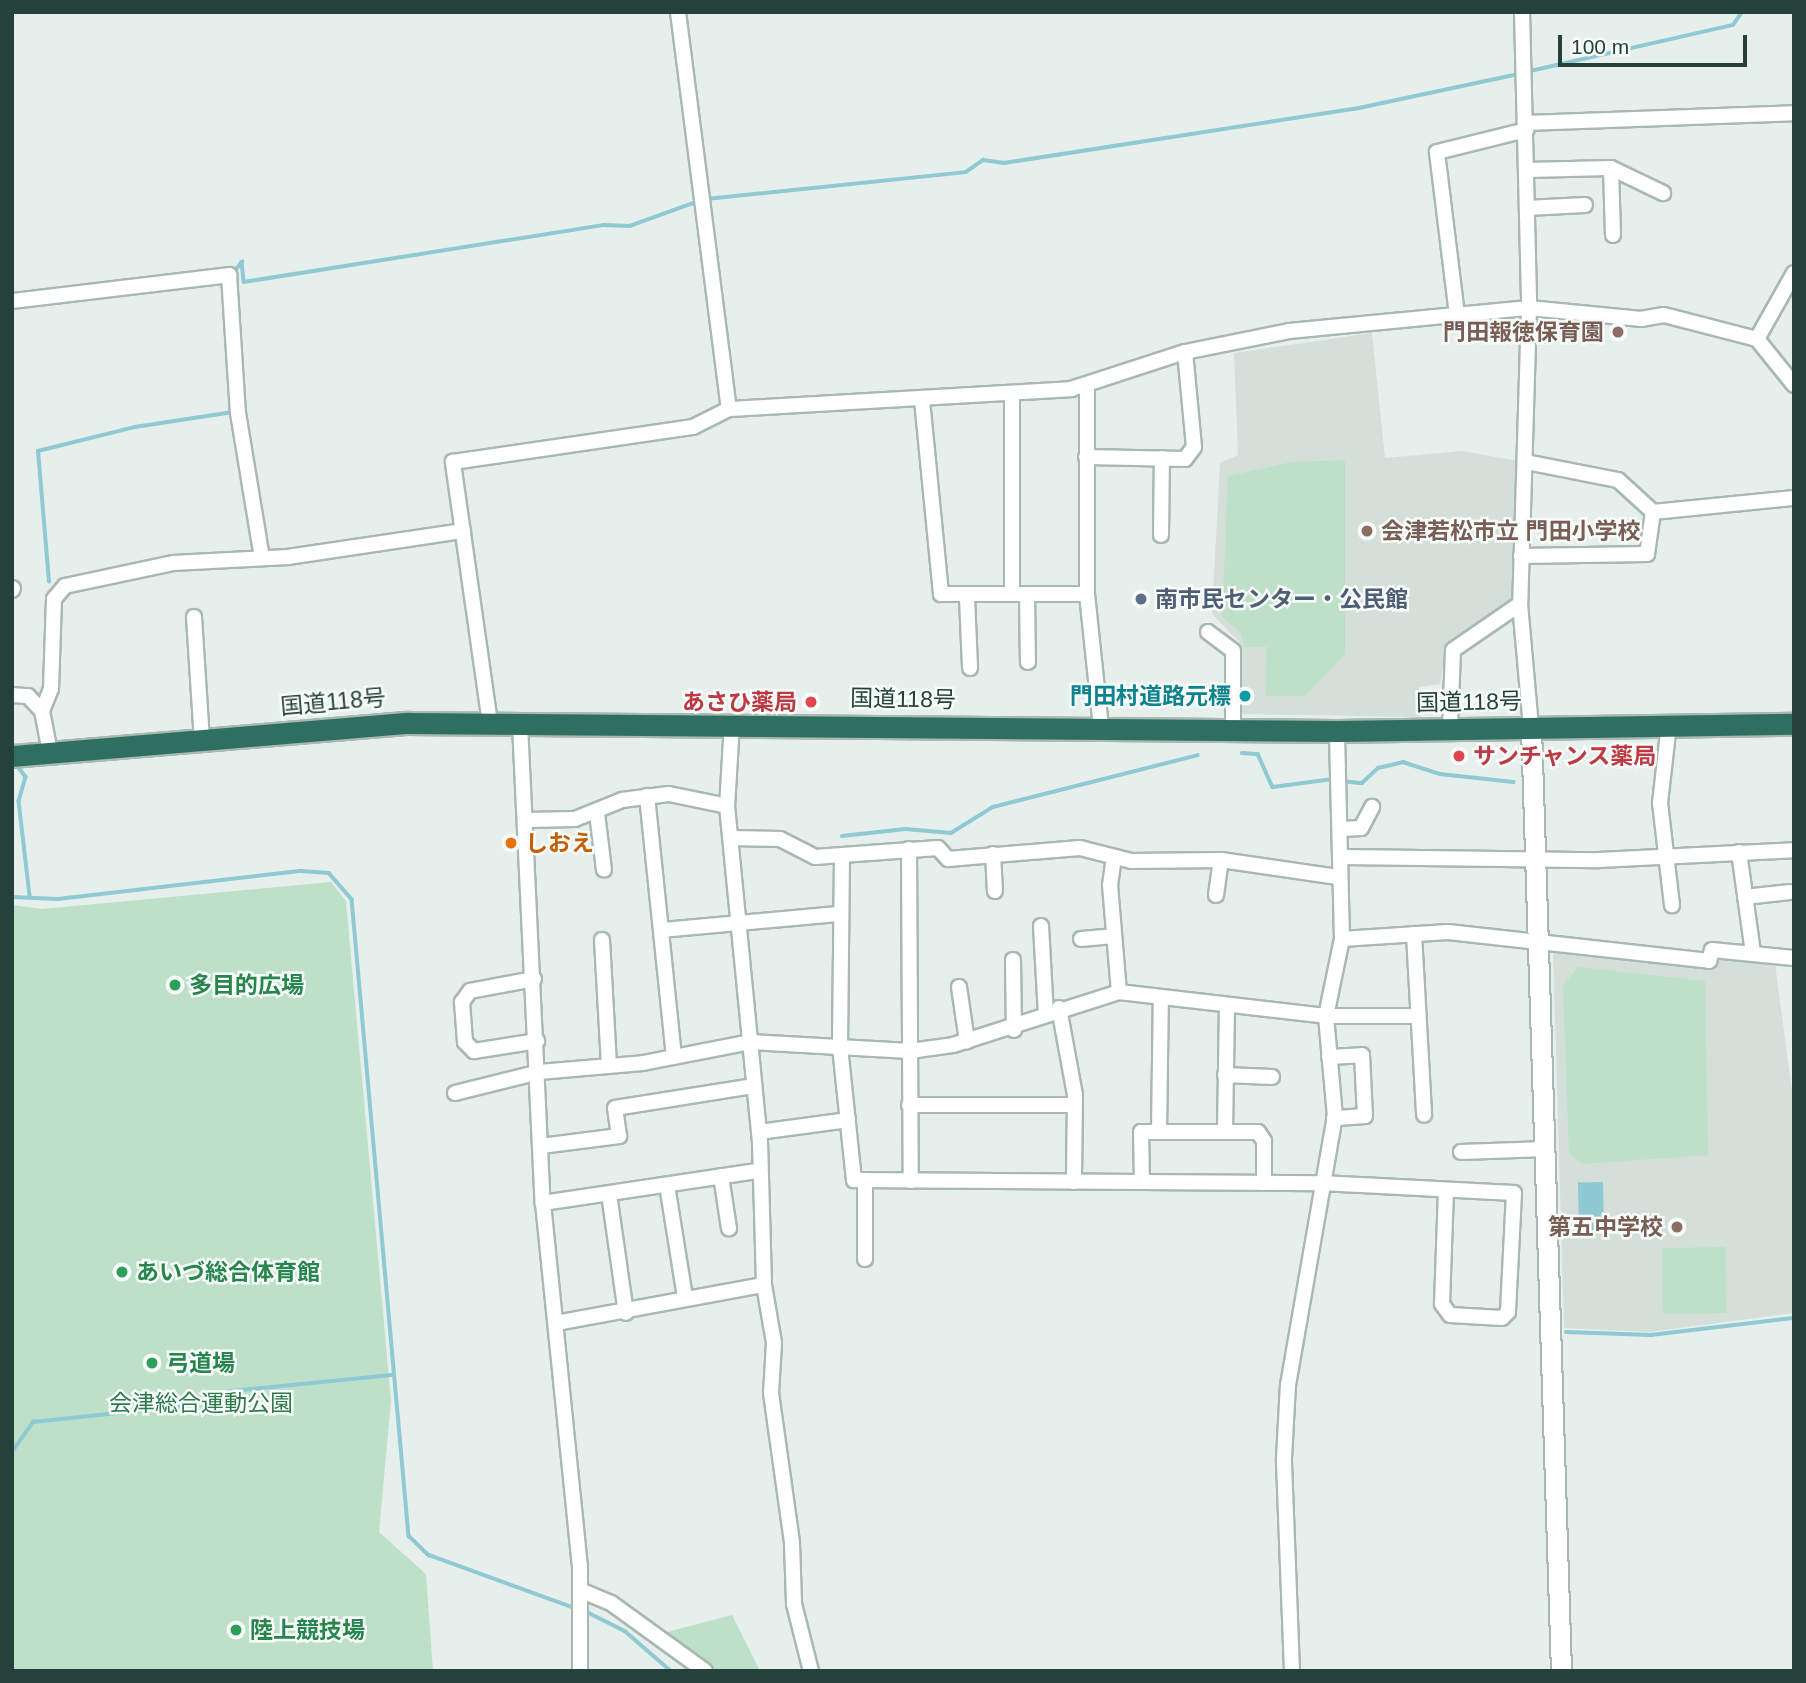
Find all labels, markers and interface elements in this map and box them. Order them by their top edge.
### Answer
scale bar [1561,21,1750,65]
text: 100 m [1571,35,1629,58]
place label: 門田報徳保育園 [1443,318,1604,346]
marker: 門田報徳保育園 [1610,324,1626,340]
place label: 会津若松市立 門田小学校 [1381,517,1640,545]
marker: 会津若松市立 門田小学校 [1359,523,1375,539]
place label: 南市民センター・公民館 [1155,585,1408,613]
marker: 南市民センター・公民館 [1133,591,1149,607]
place label: 門田村道路元標 [1070,682,1231,710]
street label: 国道118号 [279,684,387,720]
street label: 国道118号 [850,684,956,714]
street label: 国道118号 [1416,687,1522,717]
place label: あさひ薬局 [682,688,797,716]
marker: 門田村道路元標 [1237,688,1253,704]
marker: あさひ薬局 [803,694,819,710]
place label: サンチャンス薬局 [1473,742,1657,770]
marker: サンチャンス薬局 [1451,748,1467,764]
place label: しおえ [525,829,594,857]
marker: しおえ [503,835,519,851]
place label: 多目的広場 [189,971,304,999]
marker: 多目的広場 [167,977,183,993]
place label: 第五中学校 [1548,1213,1663,1241]
marker: 第五中学校 [1669,1219,1685,1235]
place label: あいづ総合体育館 [136,1258,320,1286]
marker: あいづ総合体育館 [114,1264,130,1280]
place label: 弓道場 [166,1349,235,1377]
marker: 弓道場 [144,1355,160,1371]
park label: 会津総合運動公園 [109,1389,293,1417]
place label: 陸上競技場 [250,1616,365,1644]
marker: 陸上競技場 [228,1622,244,1638]

